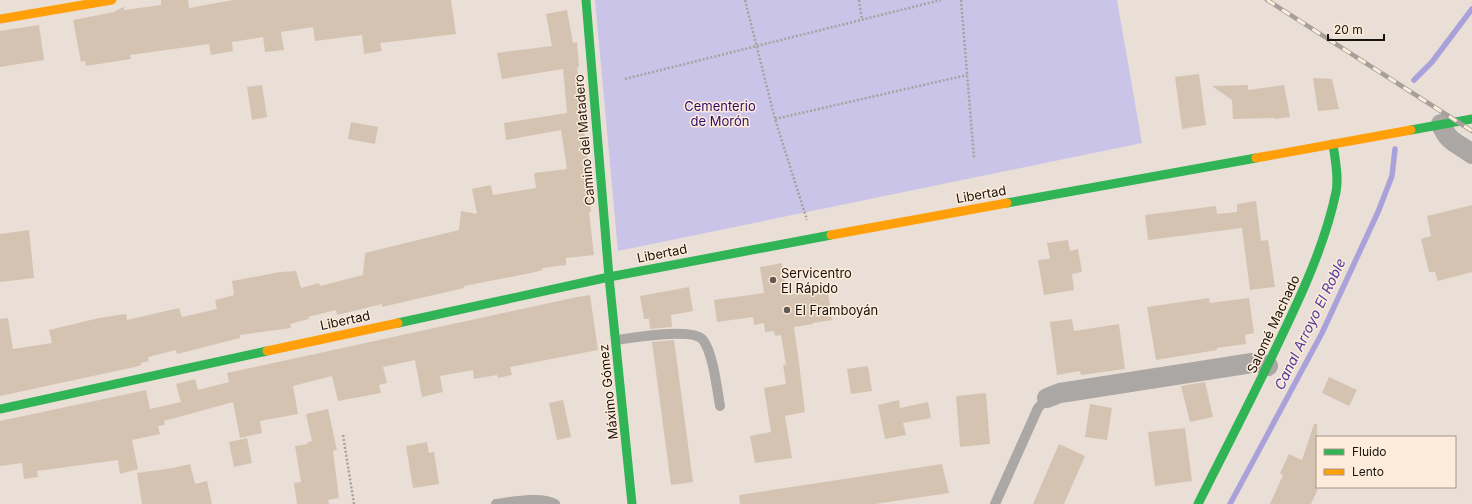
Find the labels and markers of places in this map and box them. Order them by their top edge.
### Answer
place label: Servicentro El Rápido [781,265,852,296]
marker: Servicentro El Rápido [768,275,778,285]
place label: El Framboyán [795,302,878,318]
marker: El Framboyán [782,305,792,315]

